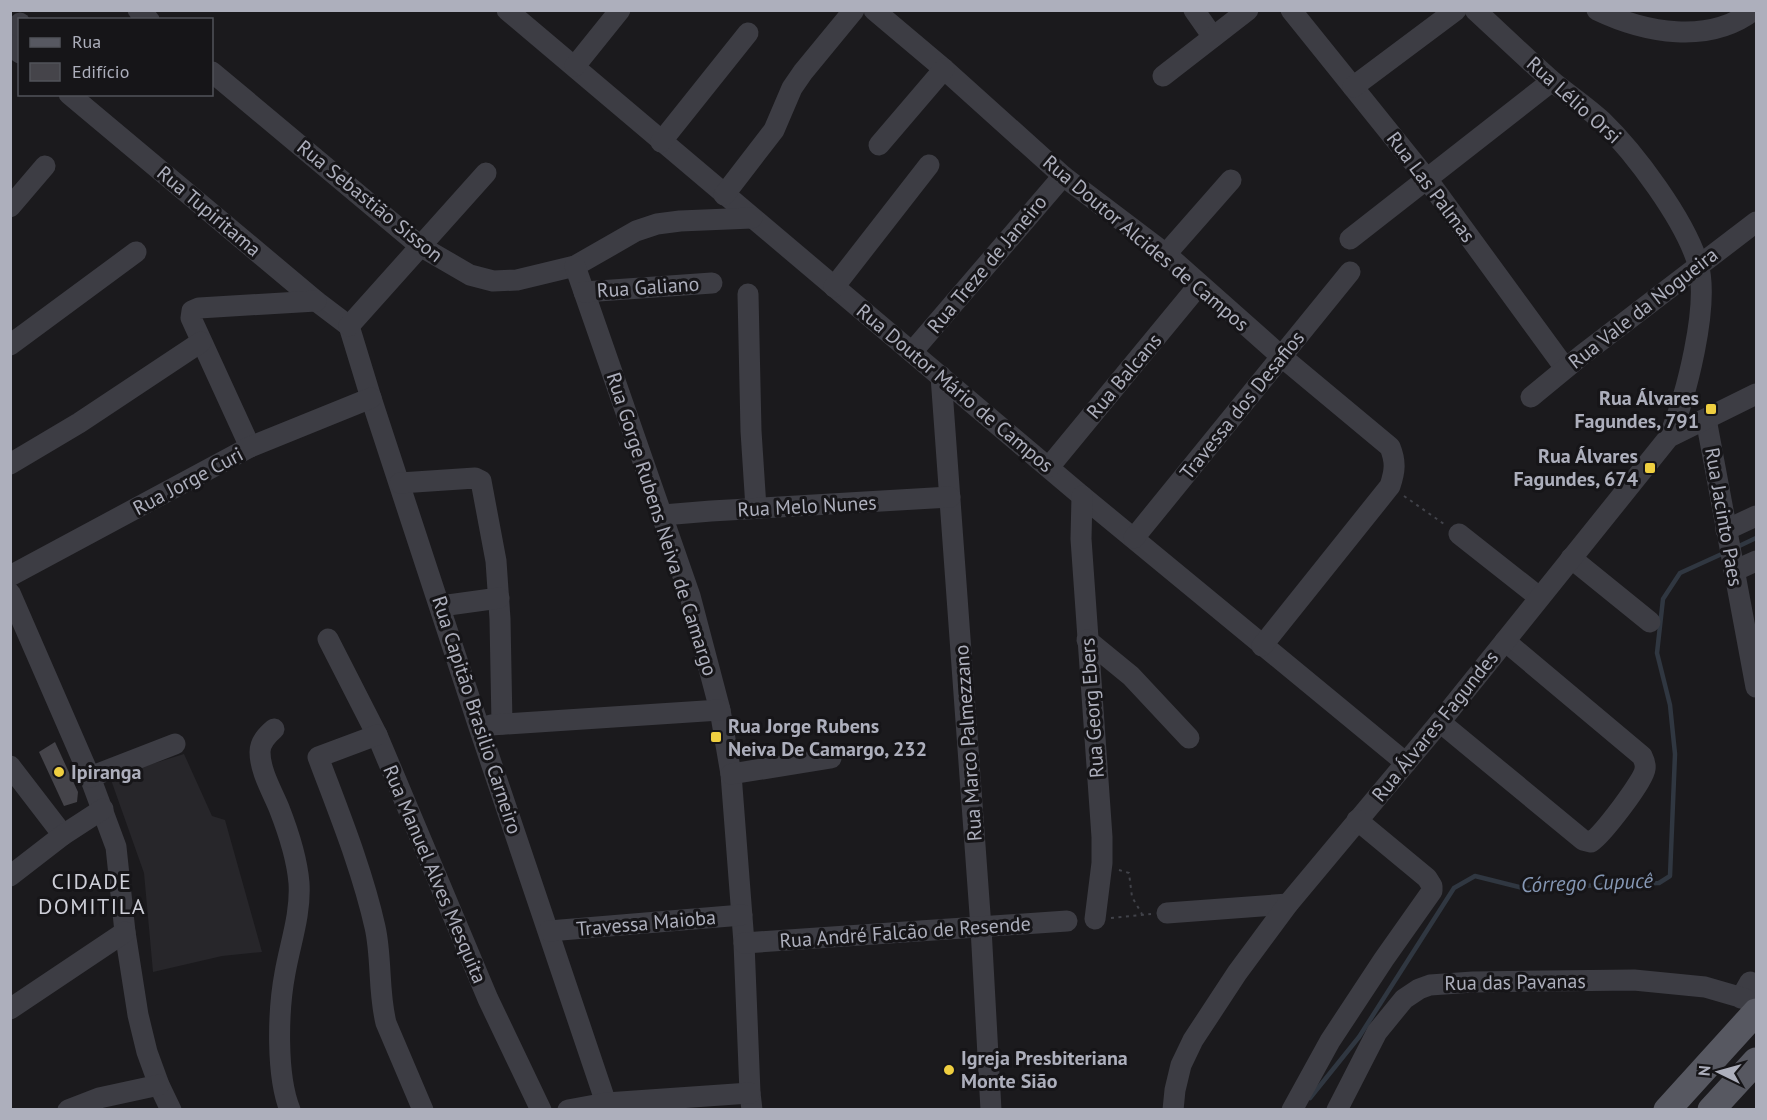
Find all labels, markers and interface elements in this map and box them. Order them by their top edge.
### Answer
legend [18,18,213,96]
text: Rua [72,30,101,53]
street label: Rua Lélio Orsi [1521,51,1627,149]
text: Edifício [72,60,129,83]
street label: Rua Las Palmas [1381,126,1481,248]
street label: Rua Sebastião Sisson [292,134,448,268]
street label: Rua Doutor Alcides de Campos [1038,149,1254,337]
street label: Rua Tupiritama [152,160,266,262]
street label: Rua Treze de Janeiro [921,189,1053,339]
street label: Rua Vale da Nogueira [1563,242,1723,374]
street label: Rua Galiano [596,270,700,304]
street label: Rua Doutor Mário de Campos [851,298,1059,478]
street label: Travessa dos Desafios [1174,325,1310,485]
street label: Rua Balcans [1081,328,1167,424]
street label: Rua Gorge Rubens Neiva de Camargo [601,369,723,679]
place label: Rua Álvares Fagundes, 791 [1574,385,1699,434]
marker: Rua Álvares Fagundes, 791 [1704,402,1718,416]
street label: Rua Jorge Curi [128,441,248,521]
place label: Rua Álvares Fagundes, 674 [1513,443,1639,492]
street label: Rua Jacinto Paes [1699,446,1749,588]
marker: Rua Álvares Fagundes, 674 [1643,461,1657,475]
street label: Rua Melo Nunes [737,489,877,523]
street label: Rua Capitão Brasilio Carneiro [426,593,528,837]
street label: Rua Georg Ebers [1074,637,1110,779]
street label: Rua Marco Palmezzano [948,644,988,842]
street label: Rua Álvares Fagundes [1366,645,1504,807]
place label: Rua Jorge Rubens Neiva De Camargo, 232 [728,713,927,762]
marker: Rua Jorge Rubens Neiva De Camargo, 232 [709,730,723,744]
place label: Ipiranga [71,759,141,785]
street label: Rua Manuel Alves Mesquita [377,761,493,987]
marker: Ipiranga [52,765,66,779]
district label: CIDADE DOMITILA [38,867,146,920]
water label: Córrego Cupucê [1521,867,1654,898]
street label: Travessa Maioba [575,904,717,942]
street label: Rua André Falcão de Resende [779,910,1031,954]
street label: Rua das Pavanas [1444,968,1586,996]
north arrow [1689,1042,1749,1102]
place label: Igreja Presbiteriana Monte Sião [961,1045,1128,1094]
marker: Igreja Presbiteriana Monte Sião [942,1063,956,1077]
text: N [1694,1065,1714,1077]

